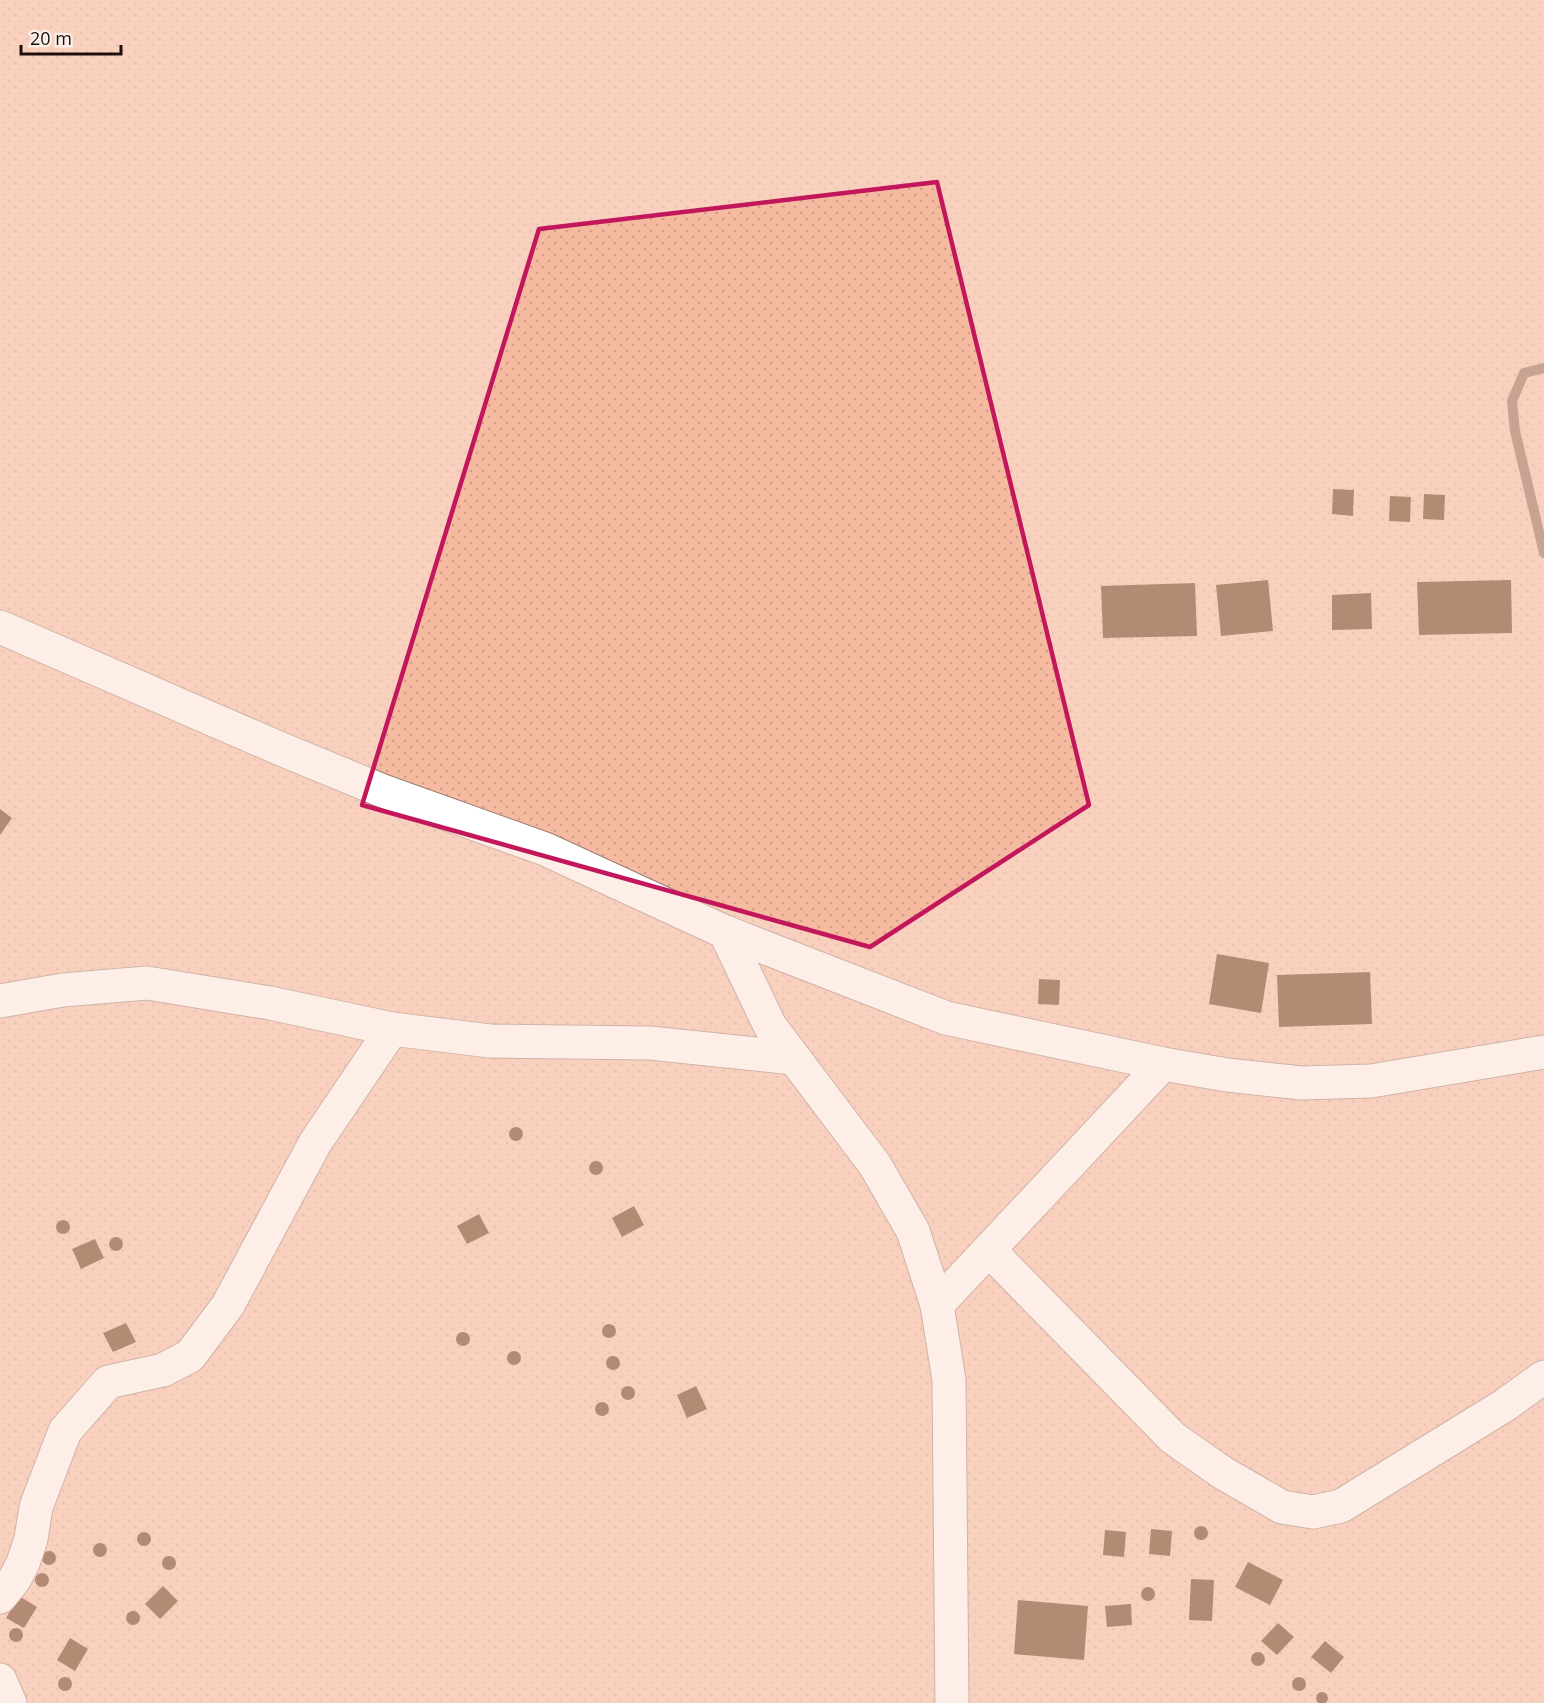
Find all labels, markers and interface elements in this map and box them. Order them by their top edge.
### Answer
scale bar [21,18,122,56]
text: 20 m [30,26,72,50]

